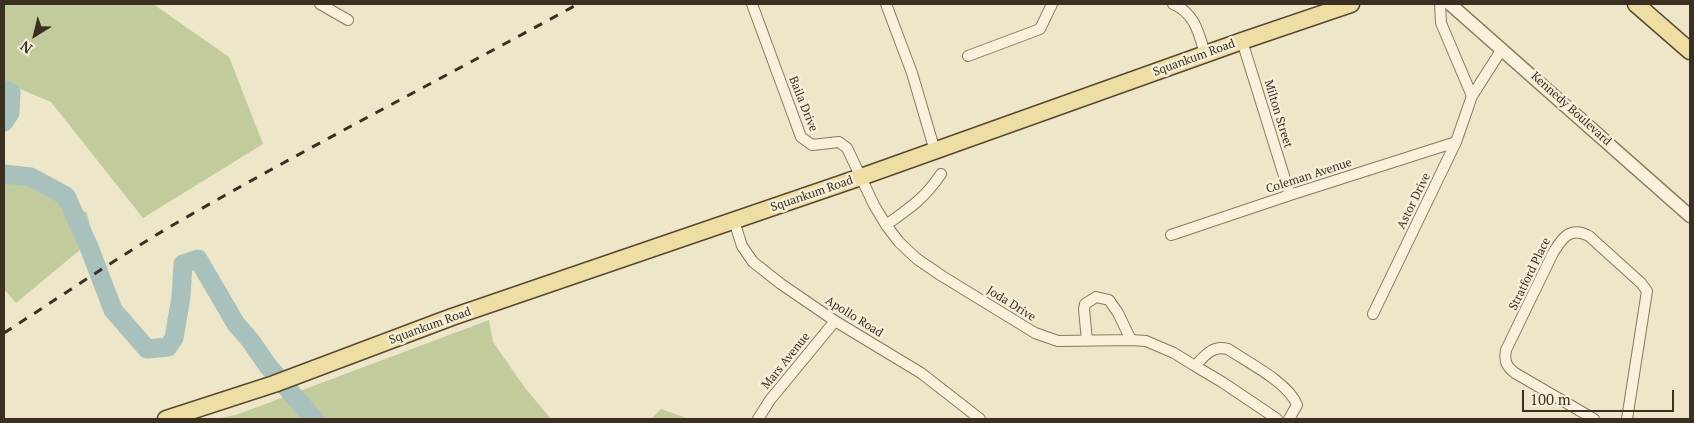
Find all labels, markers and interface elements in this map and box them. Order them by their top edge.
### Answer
north arrow [10,10,60,60]
street label: Squankum Road [1151,36,1237,80]
text: N [16,37,36,58]
street label: Kennedy Boulevard [1528,69,1614,149]
street label: Baila Drive [785,74,821,134]
street label: Milton Street [1261,78,1295,150]
street label: Coleman Avenue [1264,155,1354,197]
street label: Astor Drive [1394,171,1434,231]
street label: Squankum Road [769,173,855,215]
street label: Stratford Place [1506,235,1554,313]
street label: Joda Drive [984,283,1038,325]
street label: Apollo Road [823,294,885,340]
street label: Squankum Road [387,304,473,348]
street label: Mars Avenue [759,330,813,392]
scale bar [1524,380,1676,412]
text: 100 m [1530,389,1571,409]

